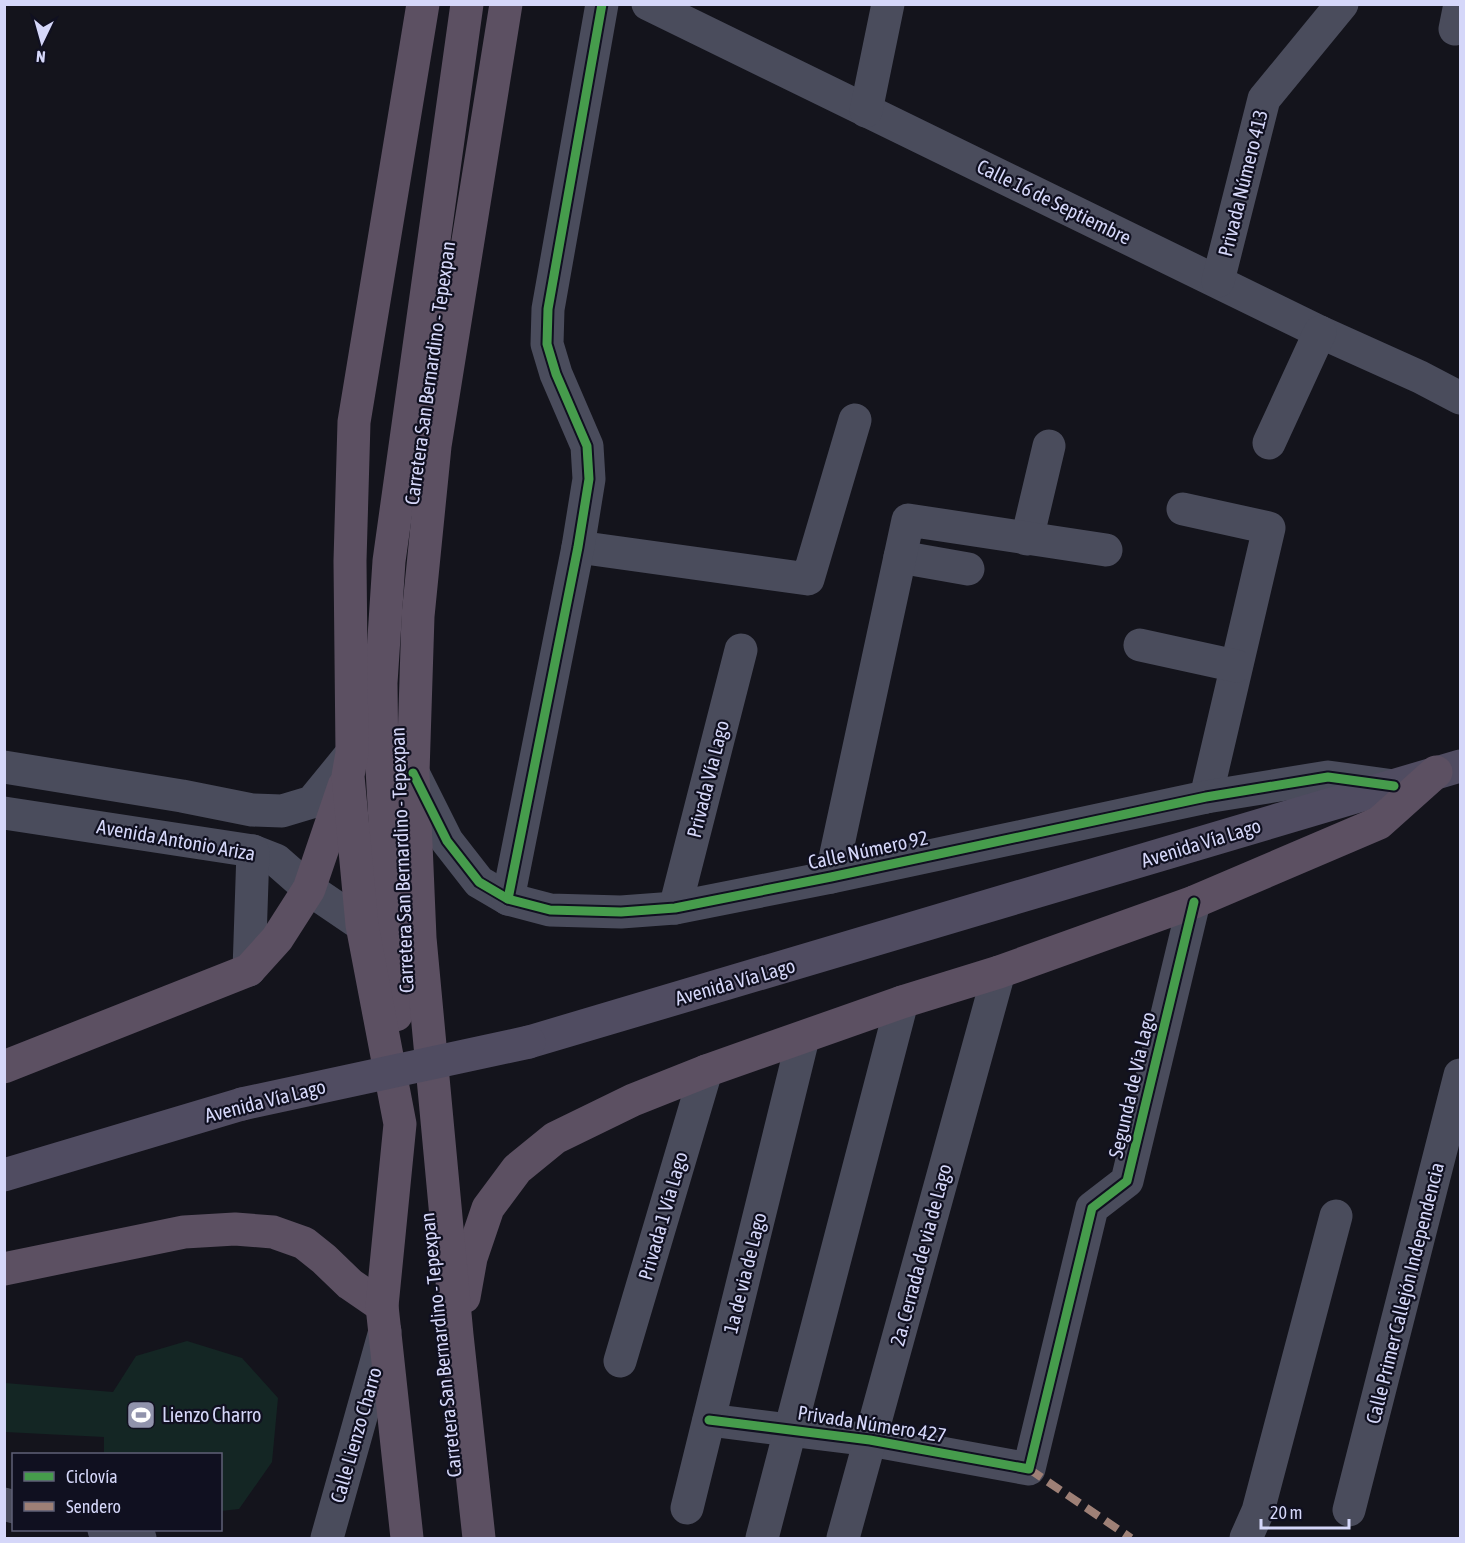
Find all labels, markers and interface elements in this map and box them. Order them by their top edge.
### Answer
north arrow [12,12,72,72]
text: N [35,48,46,66]
street label: Privada Número 413 [1213,107,1272,259]
street label: Calle 16 de Septiembre [973,154,1135,249]
street label: Carretera San Bernardino - Tepexpan [400,240,459,506]
street label: Privada Vía Lago [682,718,733,840]
street label: Carretera San Bernardino - Tepexpan [385,727,418,993]
street label: Avenida Vía Lago [1138,813,1263,872]
street label: Avenida Antonio Ariza [95,814,257,865]
street label: Calle Número 92 [806,826,930,873]
street label: Avenida Vía Lago [672,953,798,1010]
street label: Segunda de Via Lago [1104,1010,1160,1160]
street label: Avenida Vía Lago [202,1074,328,1127]
street label: Privada 1 Vía Lago [633,1149,692,1283]
street label: Calle Primer Callejón Independencia [1361,1160,1448,1426]
street label: 2a. Cerrada de via de Lago [885,1161,956,1348]
street label: 1a de via de Lago [718,1210,771,1336]
street label: Carretera San Bernardino - Tepexpan [415,1212,466,1479]
street label: Calle Lienzo Charro [325,1364,386,1505]
sports icon: Lienzo Charro [125,1399,157,1431]
street label: Privada Número 427 [796,1400,948,1447]
place label: Lienzo Charro [162,1403,261,1426]
legend [12,1453,222,1531]
text: Ciclovía [66,1466,118,1487]
scale bar [1261,1492,1350,1530]
text: Sendero [66,1496,121,1517]
text: 20 m [1270,1502,1302,1523]

